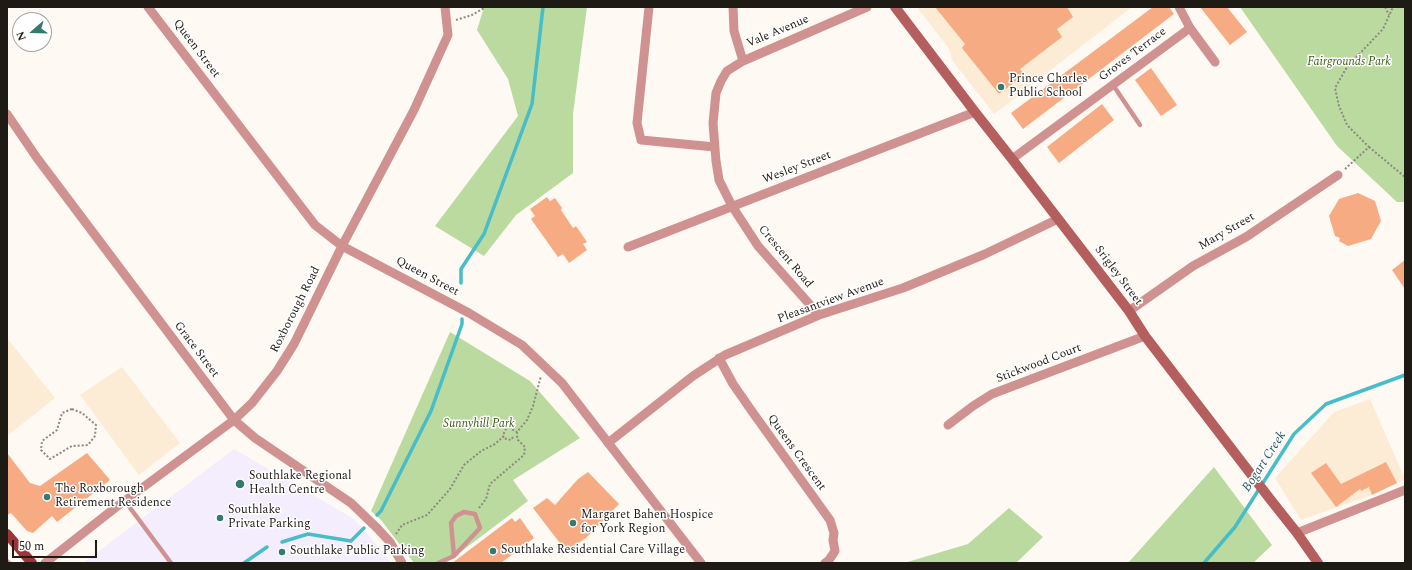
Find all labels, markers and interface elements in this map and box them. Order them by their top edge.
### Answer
north arrow [12,12,52,52]
street label: Vale Avenue [745,12,811,52]
street label: Queen Street [169,17,223,81]
street label: Groves Terrace [1096,25,1170,85]
text: N [12,29,31,43]
park label: Fairgrounds Park [1307,56,1391,70]
place label: Prince Charles Public School [1009,73,1087,101]
marker: Prince Charles Public School [996,82,1006,92]
street label: Wesley Street [761,148,833,188]
street label: Mary Street [1196,210,1258,254]
street label: Crescent Road [755,223,815,291]
street label: Srigley Street [1091,243,1145,309]
street label: Queen Street [393,254,461,300]
street label: Roxborough Road [268,264,324,356]
street label: Pleasantview Avenue [776,275,886,327]
street label: Grace Street [170,319,222,381]
street label: Stickwood Court [995,341,1083,387]
street label: Queens Crescent [764,412,828,494]
park label: Sunnyhill Park [443,418,515,432]
water label: Bogart Creek [1240,429,1290,495]
place label: Southlake Regional Health Centre [249,470,351,498]
marker: Southlake Regional Health Centre [234,478,246,490]
place label: The Roxborough Retirement Residence [55,483,171,511]
marker: The Roxborough Retirement Residence [42,492,52,502]
place label: Southlake Private Parking [228,504,310,532]
place label: Margaret Bahen Hospice for York Region [581,509,713,537]
marker: Southlake Private Parking [215,513,225,523]
marker: Margaret Bahen Hospice for York Region [568,518,578,528]
scale bar [14,532,99,558]
text: 50 m [19,537,44,556]
place label: Southlake Residential Care Village [501,544,685,558]
place label: Southlake Public Parking [290,545,425,559]
marker: Southlake Residential Care Village [488,546,498,556]
marker: Southlake Public Parking [277,547,287,557]

